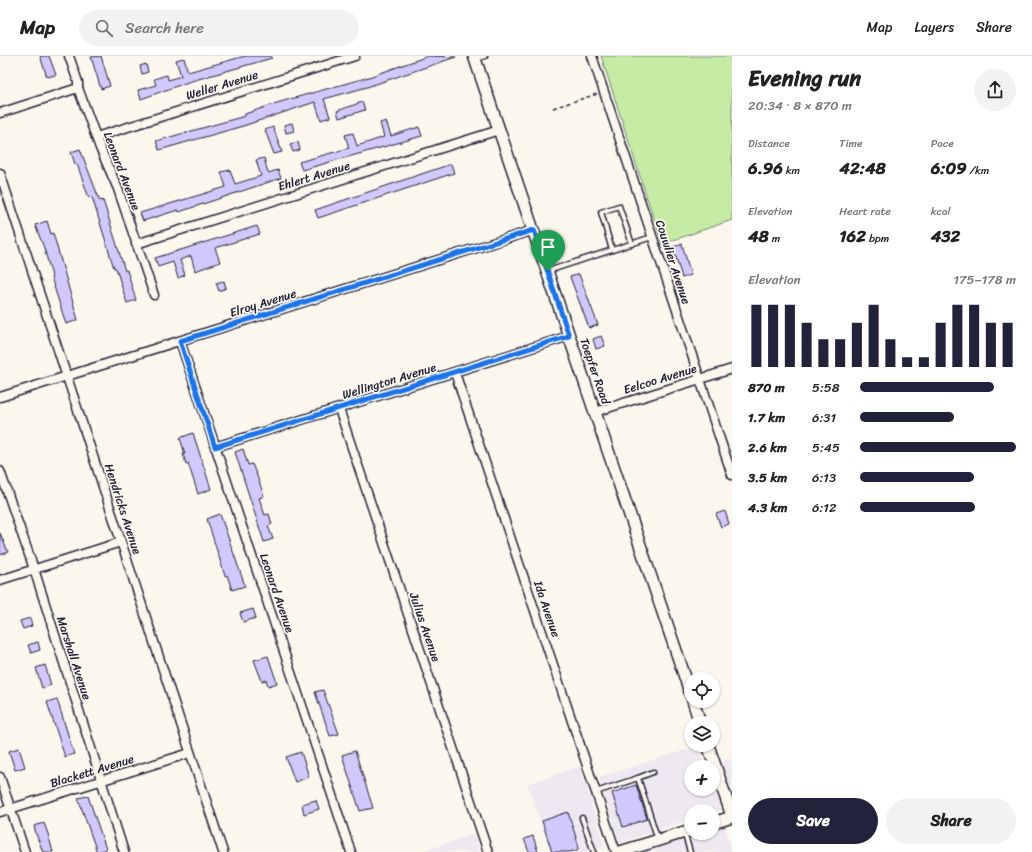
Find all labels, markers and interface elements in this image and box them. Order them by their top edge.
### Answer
search box [79,10,359,46]
text: Map [20,11,55,44]
text: Search here [125,15,204,41]
text: Map [867,15,892,40]
text: Layers [914,15,954,40]
text: Share [976,15,1012,40]
icon: search [93,17,115,39]
text: Evening run [748,59,861,98]
street label: Weller Avenue [183,64,261,106]
button: share [974,69,1016,111]
text: 20:34 · 8 × 870 m [748,94,852,117]
street label: Leonard Avenue [97,128,147,214]
text: Distance [748,134,790,153]
text: Time [839,134,863,153]
text: Pace [931,134,954,153]
text: 6.96 [748,153,783,183]
text: 42:48 [839,153,886,183]
text: 6:09 [931,153,967,183]
street label: Ehlert Avenue [275,155,353,197]
text: km [783,161,800,180]
text: /km [967,161,989,180]
text: Elevation [748,202,793,221]
text: Heart rate [839,202,891,221]
text: kcal [931,202,951,221]
street label: Couwlier Avenue [649,217,697,307]
text: 48 [748,221,769,251]
text: 162 [839,221,866,251]
text: 432 [931,221,960,251]
text: m [769,229,780,248]
text: bpm [866,229,889,248]
pin [531,230,565,271]
icon: arrive [537,236,559,258]
text: Elevation [748,268,801,291]
text: 175–178 m [953,268,1016,291]
street label: Elroy Avenue [227,282,299,324]
street label: Toepfer Road [573,335,617,409]
street label: Wellington Avenue [339,356,439,406]
street label: Eelcoo Avenue [621,357,700,401]
text: 870 m [748,376,785,399]
text: 5:58 [812,376,840,399]
text: 1.7 km [748,406,785,429]
text: 6:31 [812,406,836,429]
text: 2.6 km [748,436,787,459]
text: 5:45 [812,436,840,459]
street label: Hendricks Avenue [98,461,148,557]
text: 3.5 km [748,466,787,489]
text: 6:13 [812,466,836,489]
text: 4.3 km [748,496,787,519]
text: 6:12 [812,496,836,519]
street label: Leonard Avenue [253,550,301,636]
street label: Ida Avenue [527,577,567,640]
street label: Julius Avenue [403,588,447,665]
street label: Marshall Avenue [50,613,98,703]
map controls [684,672,720,840]
button: locate [684,672,720,708]
button: layers [684,716,720,752]
street label: Blackett Avenue [47,748,137,794]
button: + [684,760,720,796]
button: Save [748,798,878,844]
button: Share [886,798,1016,844]
button: − [684,804,720,840]

